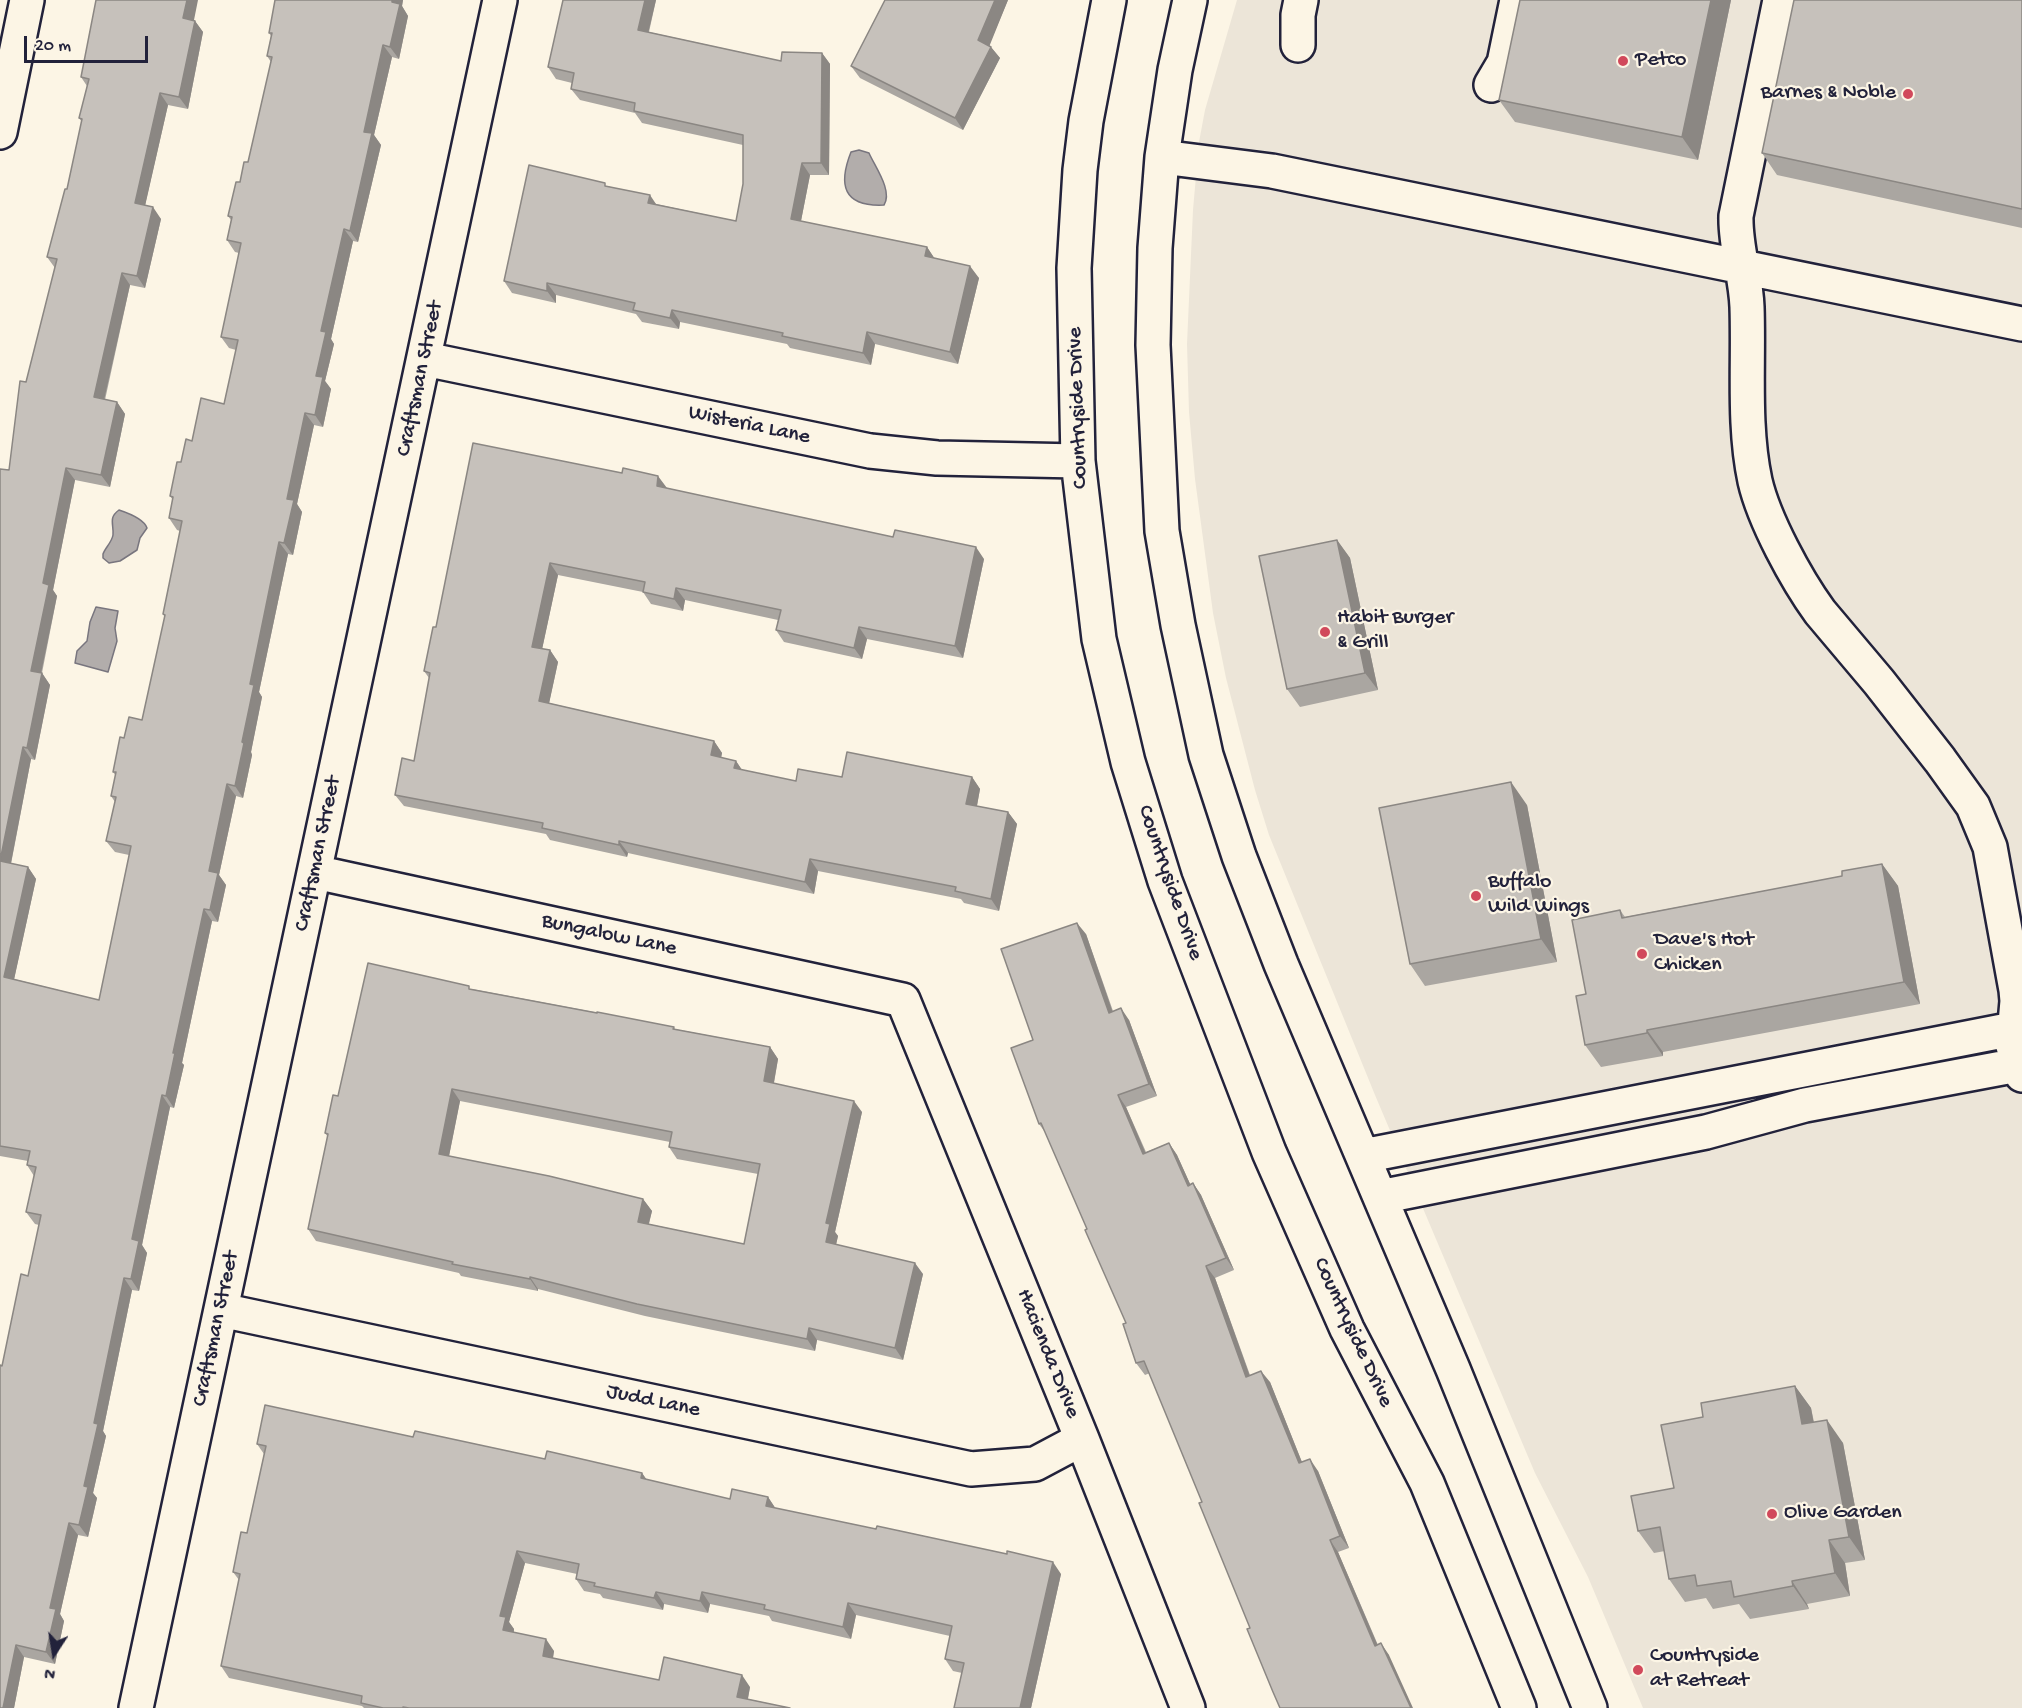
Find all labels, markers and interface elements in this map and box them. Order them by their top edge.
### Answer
scale bar [27,24,152,62]
text: 20 m [35,36,71,57]
place label: Petco [1635,48,1686,74]
marker: Petco [1616,54,1630,68]
place label: Barnes & Noble [1761,81,1896,107]
marker: Barnes & Noble [1901,87,1915,101]
street label: Craftsman Street [392,299,450,459]
street label: Countryside Drive [1063,327,1095,489]
street label: Wisteria Lane [686,400,812,452]
place label: Habit Burger & Grill [1337,606,1453,658]
marker: Habit Burger & Grill [1318,625,1332,639]
street label: Craftsman Street [290,774,348,934]
street label: Countryside Drive [1130,802,1208,964]
place label: Buffalo Wild Wings [1488,870,1589,921]
marker: Buffalo Wild Wings [1469,889,1483,903]
street label: Bungalow Lane [539,909,679,963]
place label: Dave's Hot Chicken [1654,928,1753,980]
marker: Dave's Hot Chicken [1635,947,1649,961]
street label: Craftsman Street [188,1249,246,1409]
street label: Countryside Drive [1306,1254,1398,1412]
street label: Hacienda Drive [1009,1286,1085,1422]
street label: Judd Lane [604,1379,702,1425]
place label: Olive Garden [1784,1501,1902,1527]
marker: Olive Garden [1765,1507,1779,1521]
north arrow [24,1624,84,1684]
place label: Countryside at Retreat [1650,1644,1759,1696]
text: N [43,1662,57,1682]
marker: Countryside at Retreat [1631,1663,1645,1677]

